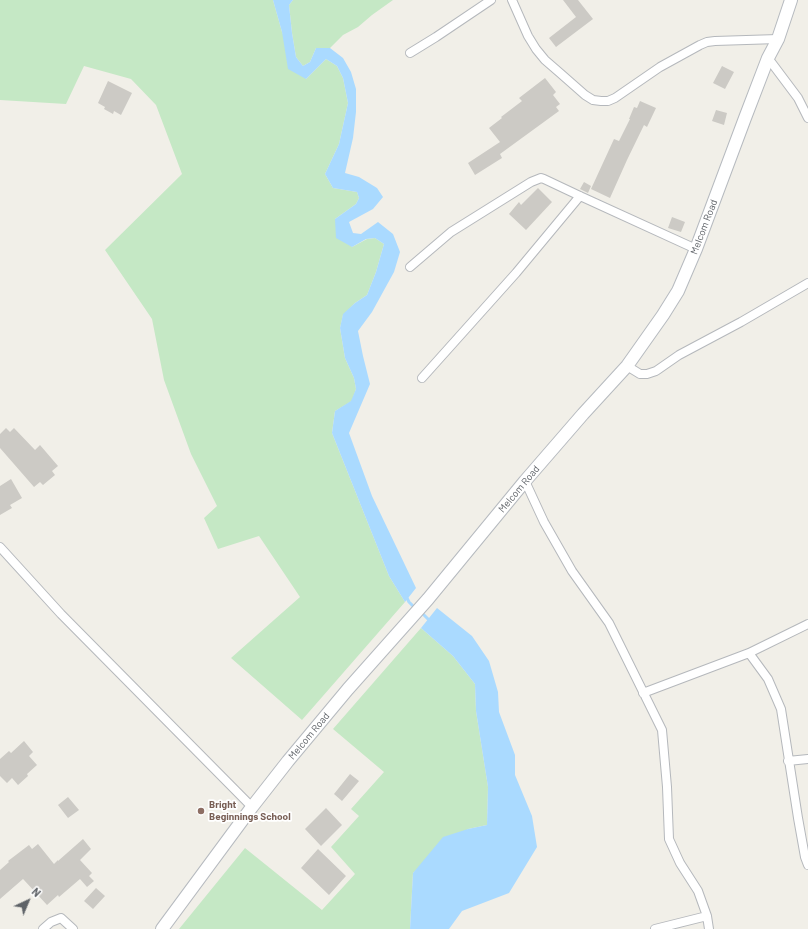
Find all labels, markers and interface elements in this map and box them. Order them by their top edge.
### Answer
street label: Melcom Road [688,198,720,256]
street label: Melcom Road [496,463,542,515]
street label: Melcom Road [286,710,332,762]
place label: Bright Beginnings School [209,799,291,822]
marker: Bright Beginnings School [196,806,206,816]
north arrow [8,881,48,921]
text: N [30,885,44,899]

